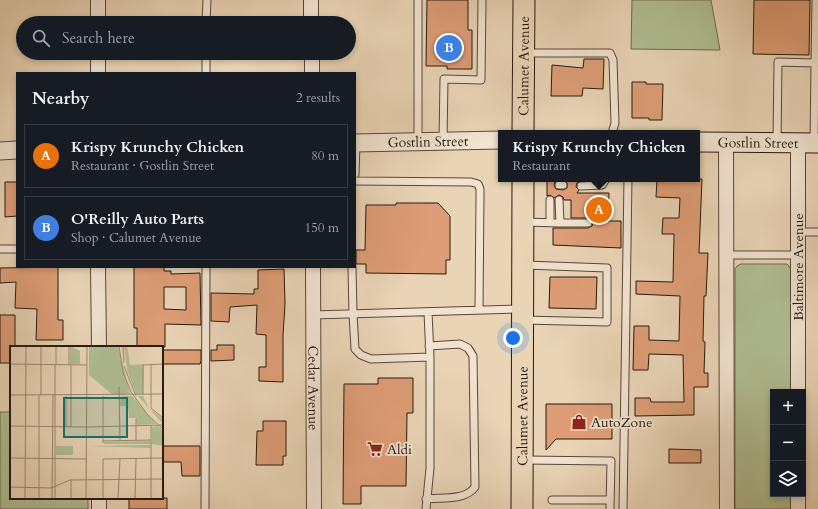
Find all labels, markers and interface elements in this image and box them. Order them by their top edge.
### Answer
search box [16,16,356,60]
street label: Calumet Avenue [514,16,534,116]
icon: search [30,27,52,49]
text: Search here [62,28,135,48]
pin: B [436,33,462,63]
text: Nearby [32,87,89,110]
text: 2 results [296,89,340,107]
popup [498,130,700,182]
street label: Gostlin Street [387,132,469,152]
street label: Gostlin Street [718,133,799,153]
text: Krispy Krunchy Chicken [71,137,244,157]
text: Krispy Krunchy Chicken [512,137,686,157]
text: A [41,147,51,165]
text: 80 m [311,147,339,165]
text: Restaurant · Gostlin Street [71,157,214,175]
text: Restaurant [512,157,570,175]
pin: A [586,195,612,225]
text: O'Reilly Auto Parts [71,209,204,229]
street label: Baltimore Avenue [789,213,808,321]
text: B [41,219,51,237]
text: 150 m [305,219,339,237]
text: Shop · Calumet Avenue [71,229,202,247]
your location [503,328,523,348]
inset map [10,346,163,499]
street label: Cedar Avenue [303,346,323,430]
street label: Calumet Avenue [513,366,532,466]
map controls [770,389,806,497]
button: + [770,389,806,425]
shop icon: AutoZone [570,413,588,431]
place label: AutoZone [591,413,653,432]
button: − [770,425,806,461]
supermarket icon: Aldi [366,440,384,458]
place label: Aldi [387,440,412,459]
button: layers [770,461,806,497]

